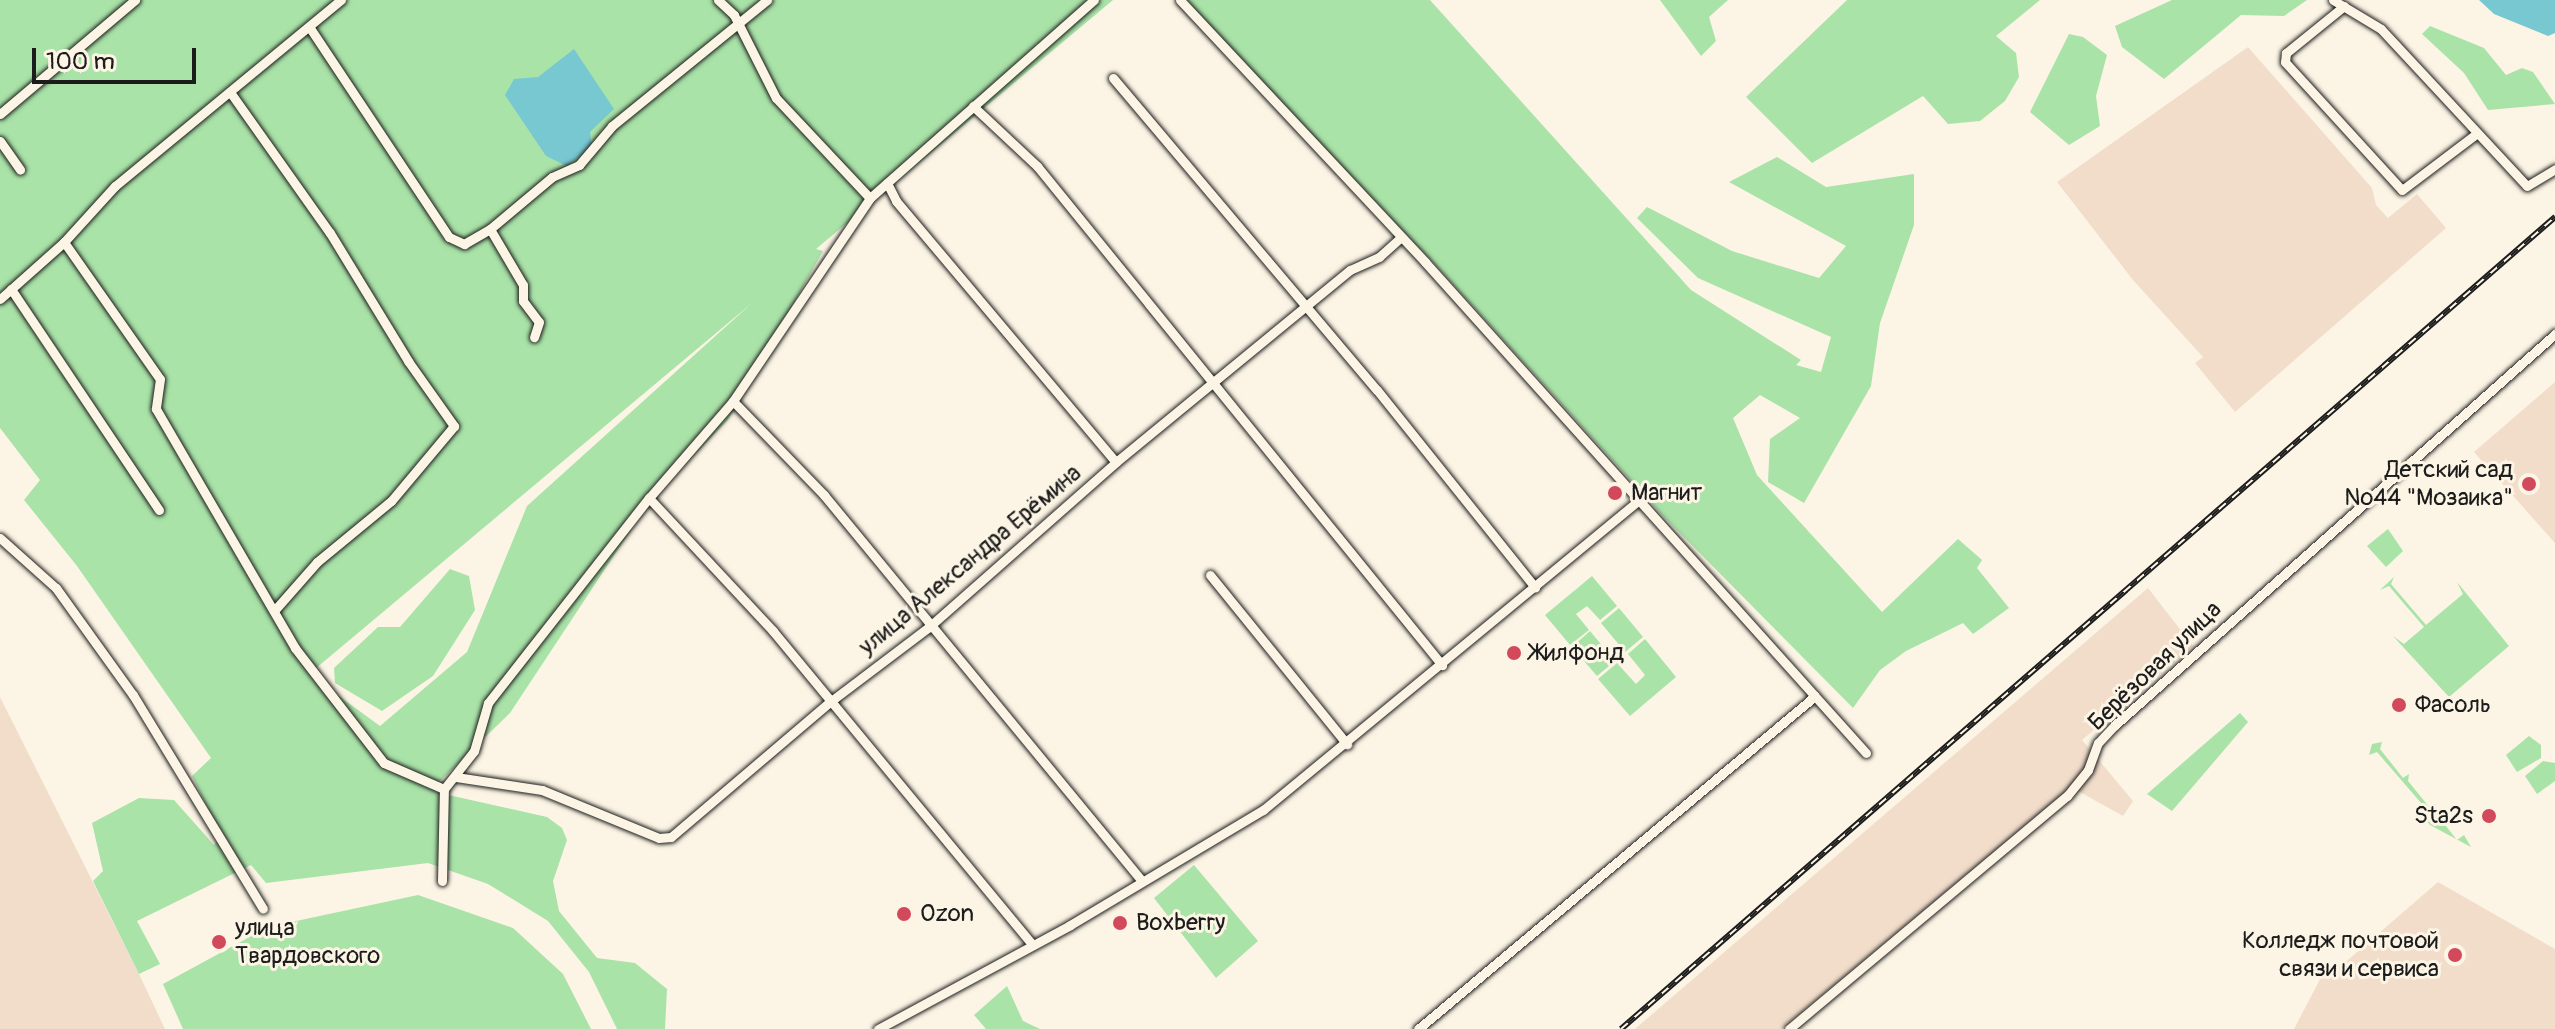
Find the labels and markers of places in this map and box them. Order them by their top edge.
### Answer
place label: Детский сад №44 "Мозаика" [2344,456,2513,512]
marker: Детский сад №44 "Мозаика" [2520,475,2538,493]
place label: Магнит [1631,479,1702,507]
marker: Магнит [1606,484,1624,502]
place label: Жилфонд [1530,639,1624,667]
marker: Жилфонд [1505,644,1523,662]
place label: Фасоль [2415,691,2491,719]
marker: Фасоль [2390,696,2408,714]
place label: Sta2s [2414,802,2473,830]
marker: Sta2s [2480,807,2498,825]
place label: Ozon [920,900,974,928]
marker: Ozon [895,905,913,923]
place label: Boxberry [1136,909,1225,937]
place label: улица Твардовского [235,914,380,970]
marker: Boxberry [1111,914,1129,932]
place label: Колледж почтовой связи и сервиса [2242,927,2439,983]
marker: улица Твардовского [210,933,228,951]
marker: Колледж почтовой связи и сервиса [2446,946,2464,964]

